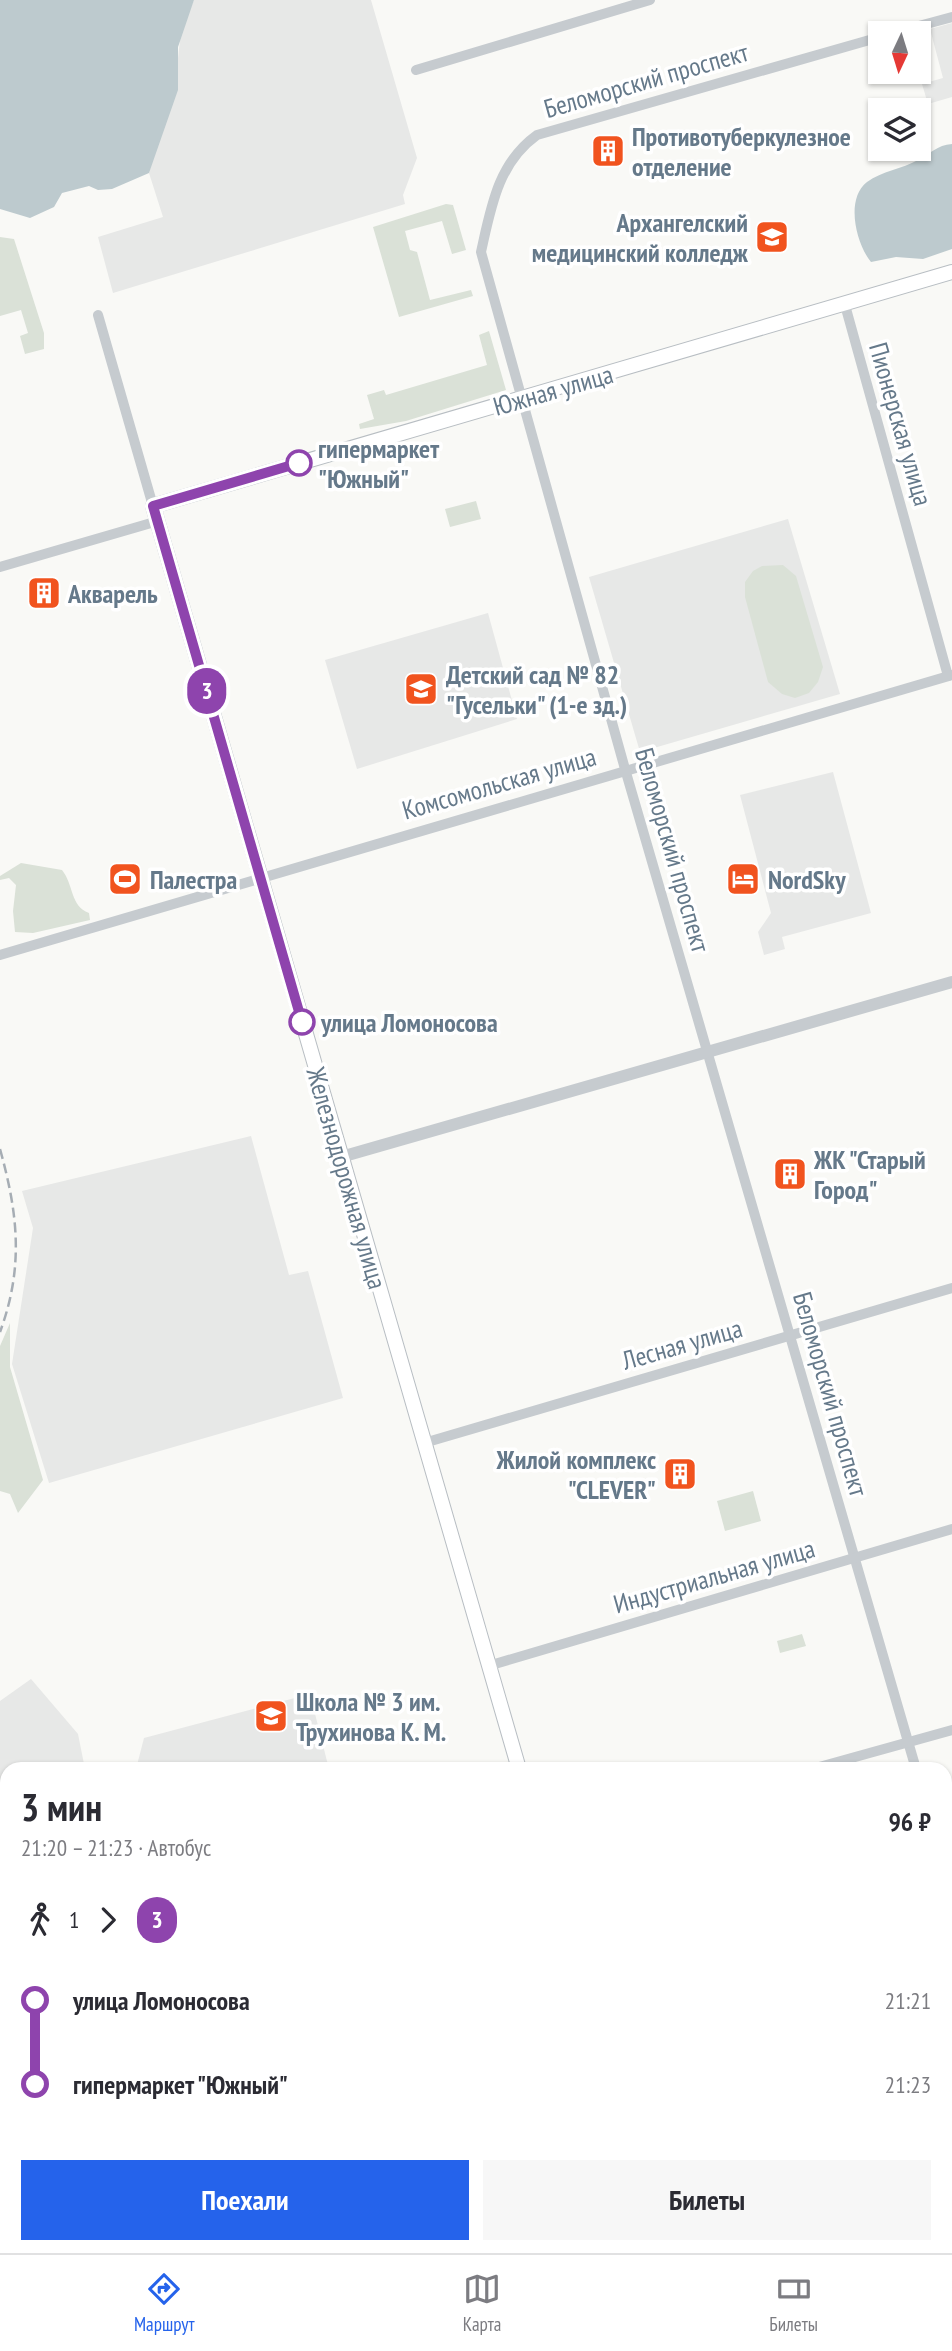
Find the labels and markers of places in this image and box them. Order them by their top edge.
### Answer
place label: Противотуберкулезное отделение [632,120,851,183]
building icon: Противотуберкулезное отделение [589,132,627,170]
place label: Архангелский медицинский колледж [532,206,749,269]
school or university icon: Архангелский медицинский колледж [753,218,791,256]
place label: гипермаркет "Южный" [318,432,439,495]
marker: гипермаркет "Южный" [286,450,312,476]
building icon: Акварель [25,574,63,612]
place label: Акварель [67,577,158,610]
place label: Детский сад № 82 "Гусельки" (1-е зд.) [446,658,627,721]
school or university icon: Детский сад № 82 "Гусельки" (1-е зд.) [402,670,440,708]
sports icon: Палестра [106,860,144,898]
hotel icon: NordSky [724,860,762,898]
place label: Палестра [150,863,237,896]
place label: NordSky [768,863,846,896]
place label: улица Ломоносова [320,1006,498,1039]
marker: улица Ломоносова [289,1009,315,1035]
place label: ЖК "Старый Город" [813,1143,926,1206]
building icon: ЖК "Старый Город" [771,1155,809,1193]
place label: Жилой комплекс "СLEVER" [496,1443,656,1506]
building icon: Жилой комплекс "СLEVER" [661,1455,699,1493]
place label: Школа № 3 им. Трухинова К. М. [296,1685,446,1748]
school or university icon: Школа № 3 им. Трухинова К. М. [252,1697,290,1735]

